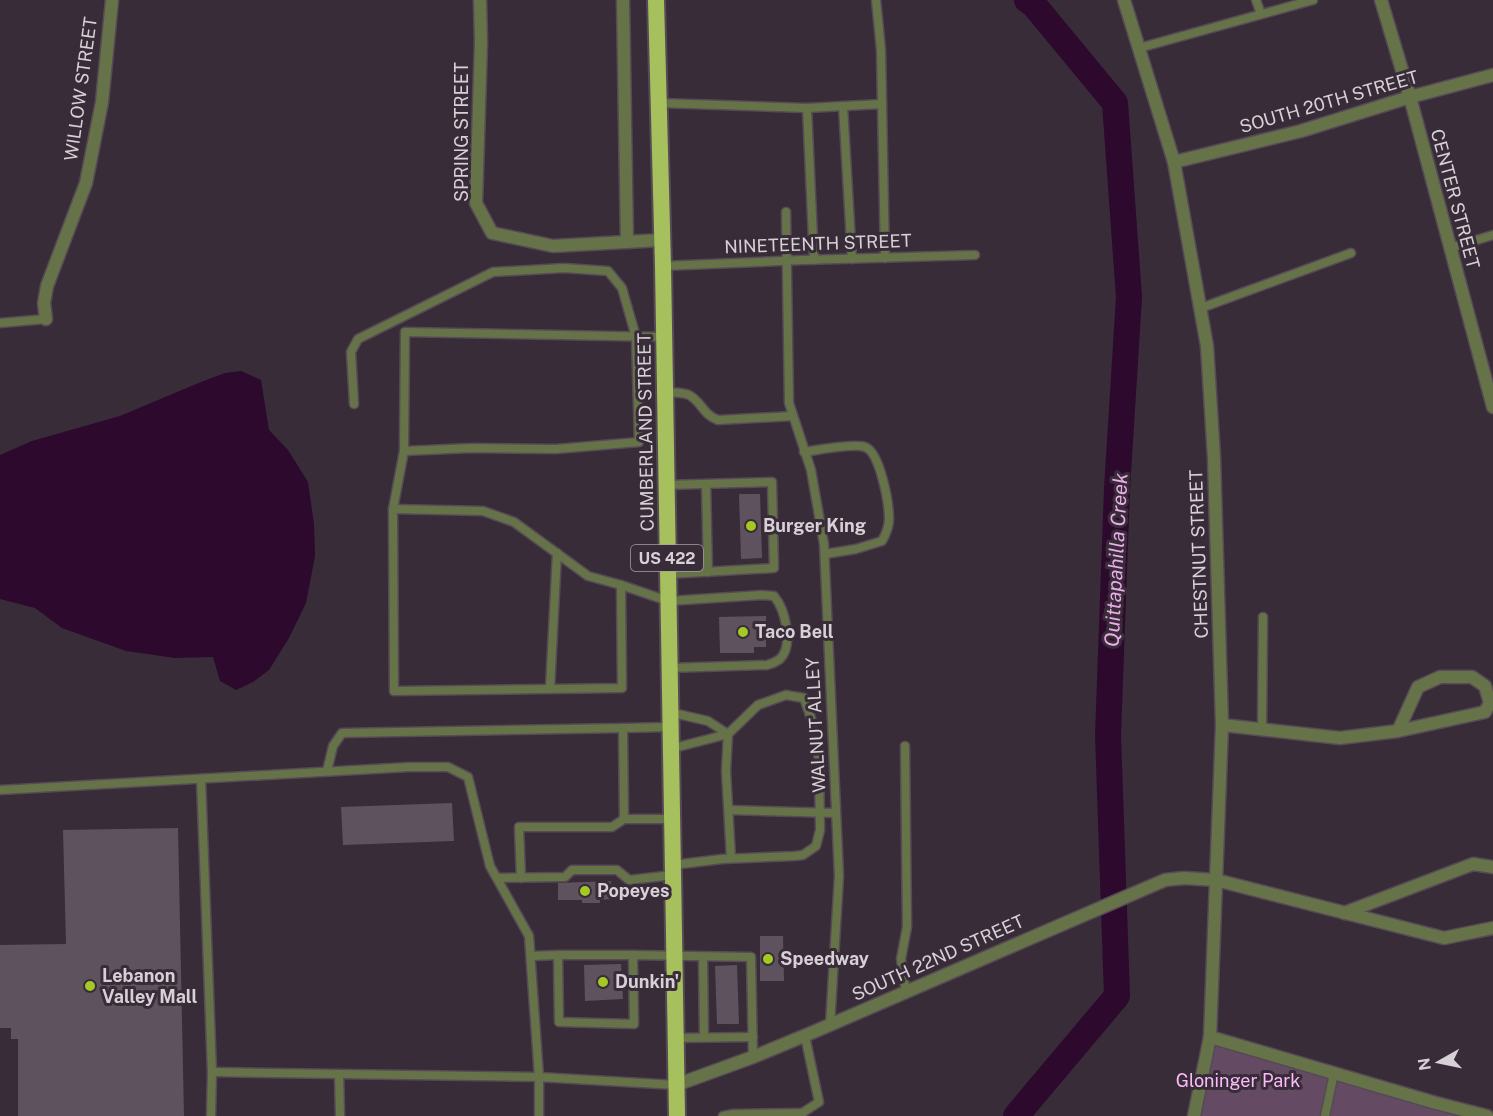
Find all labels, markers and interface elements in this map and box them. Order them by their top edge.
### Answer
street label: WILLOW STREET [60,15,101,162]
street label: SPRING STREET [451,62,472,202]
street label: SOUTH 20TH STREET [1237,66,1421,137]
street label: CENTER STREET [1427,127,1484,271]
street label: NINETEENTH STREET [724,230,912,257]
street label: CUMBERLAND STREET [633,332,658,531]
street label: CHESTNUT STREET [1185,469,1212,639]
water label: Quittapahilla Creek [1099,472,1133,647]
place label: Burger King [763,515,866,536]
marker: Burger King [744,519,758,533]
road number: US 422 [631,545,703,571]
place label: Taco Bell [755,621,834,642]
marker: Taco Bell [736,625,750,639]
street label: WALNUT ALLEY [801,657,830,793]
place label: Popeyes [597,880,670,901]
marker: Popeyes [578,884,592,898]
street label: SOUTH 22ND STREET [848,910,1027,1005]
place label: Speedway [780,948,869,969]
marker: Speedway [761,952,775,966]
place label: Lebanon Valley Mall [102,965,197,1007]
place label: Dunkin' [615,971,679,992]
marker: Dunkin' [596,975,610,989]
marker: Lebanon Valley Mall [83,979,97,993]
north arrow [1409,1032,1469,1092]
text: N [1414,1057,1435,1072]
park label: Gloninger Park [1176,1070,1300,1091]

